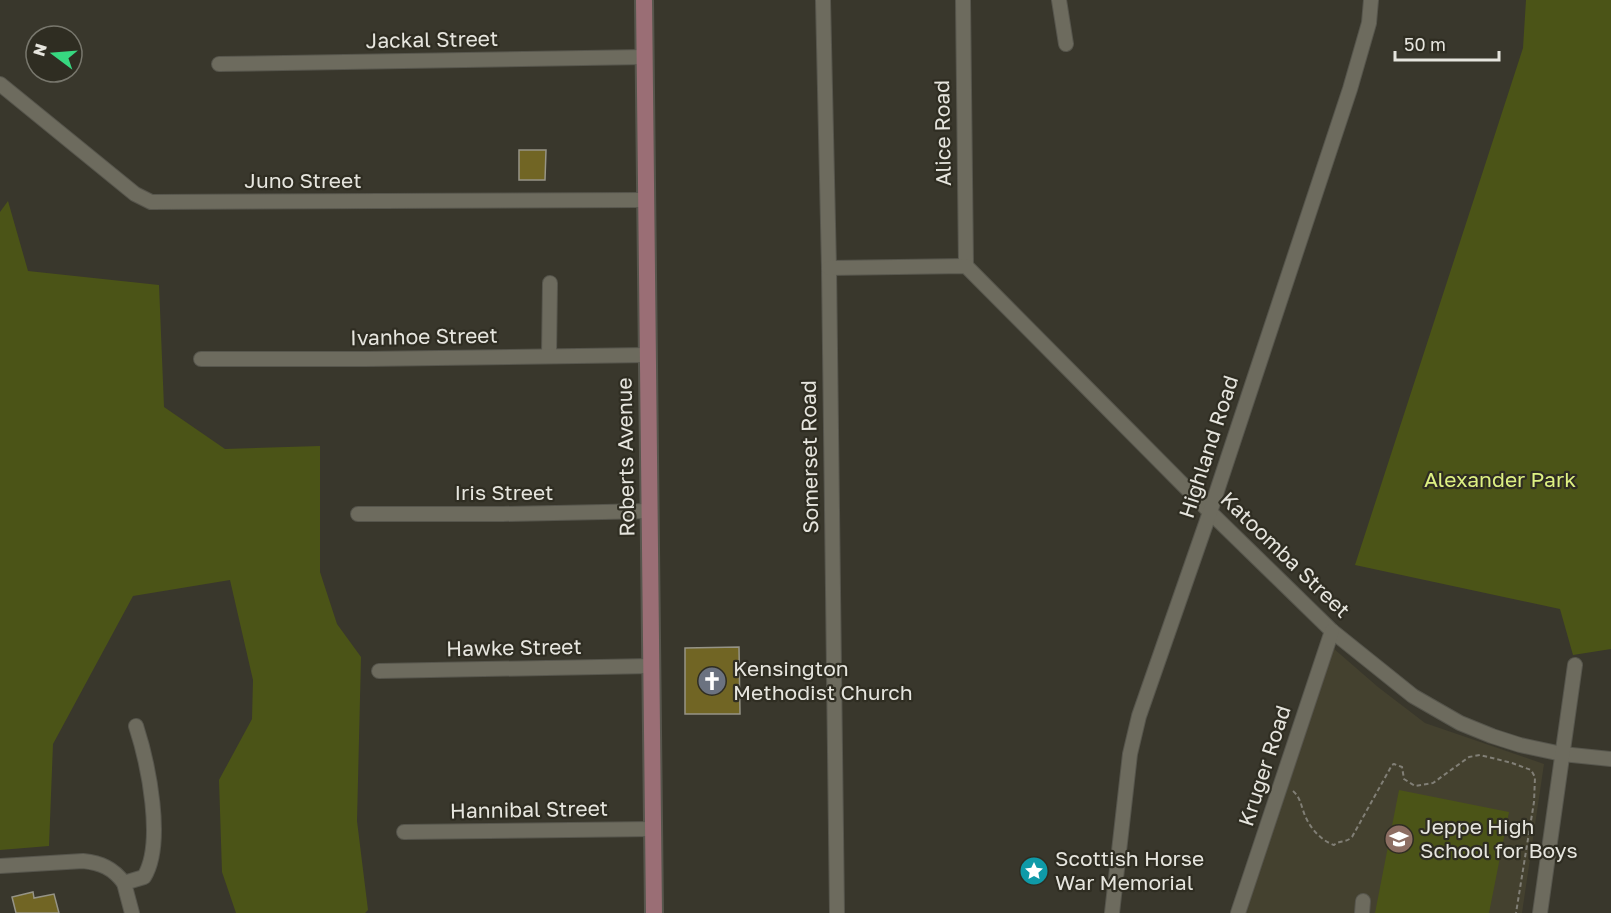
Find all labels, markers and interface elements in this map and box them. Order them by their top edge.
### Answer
north arrow [24,24,84,84]
scale bar [1395,24,1498,62]
street label: Jackal Street [365,25,499,53]
text: 50 m [1404,33,1446,55]
text: N [28,41,51,58]
street label: Alice Road [928,80,956,186]
street label: Juno Street [244,167,362,193]
street label: Ivanhoe Street [350,322,498,350]
street label: Highland Road [1173,372,1243,521]
street label: Roberts Avenue [611,377,639,537]
street label: Somerset Road [795,380,823,534]
park label: Alexander Park [1424,466,1576,492]
street label: Iris Street [455,479,553,505]
street label: Katoomba Street [1215,486,1356,623]
street label: Hawke Street [446,633,582,661]
place label: Kensington Methodist Church [733,655,913,705]
church icon: Kensington Methodist Church [696,665,728,697]
street label: Kruger Road [1232,702,1296,829]
street label: Hannibal Street [450,795,608,823]
place label: Jeppe High School for Boys [1420,813,1578,863]
school or university icon: Jeppe High School for Boys [1383,823,1415,855]
place label: Scottish Horse War Memorial [1055,845,1204,895]
place icon: Scottish Horse War Memorial [1018,855,1050,887]

